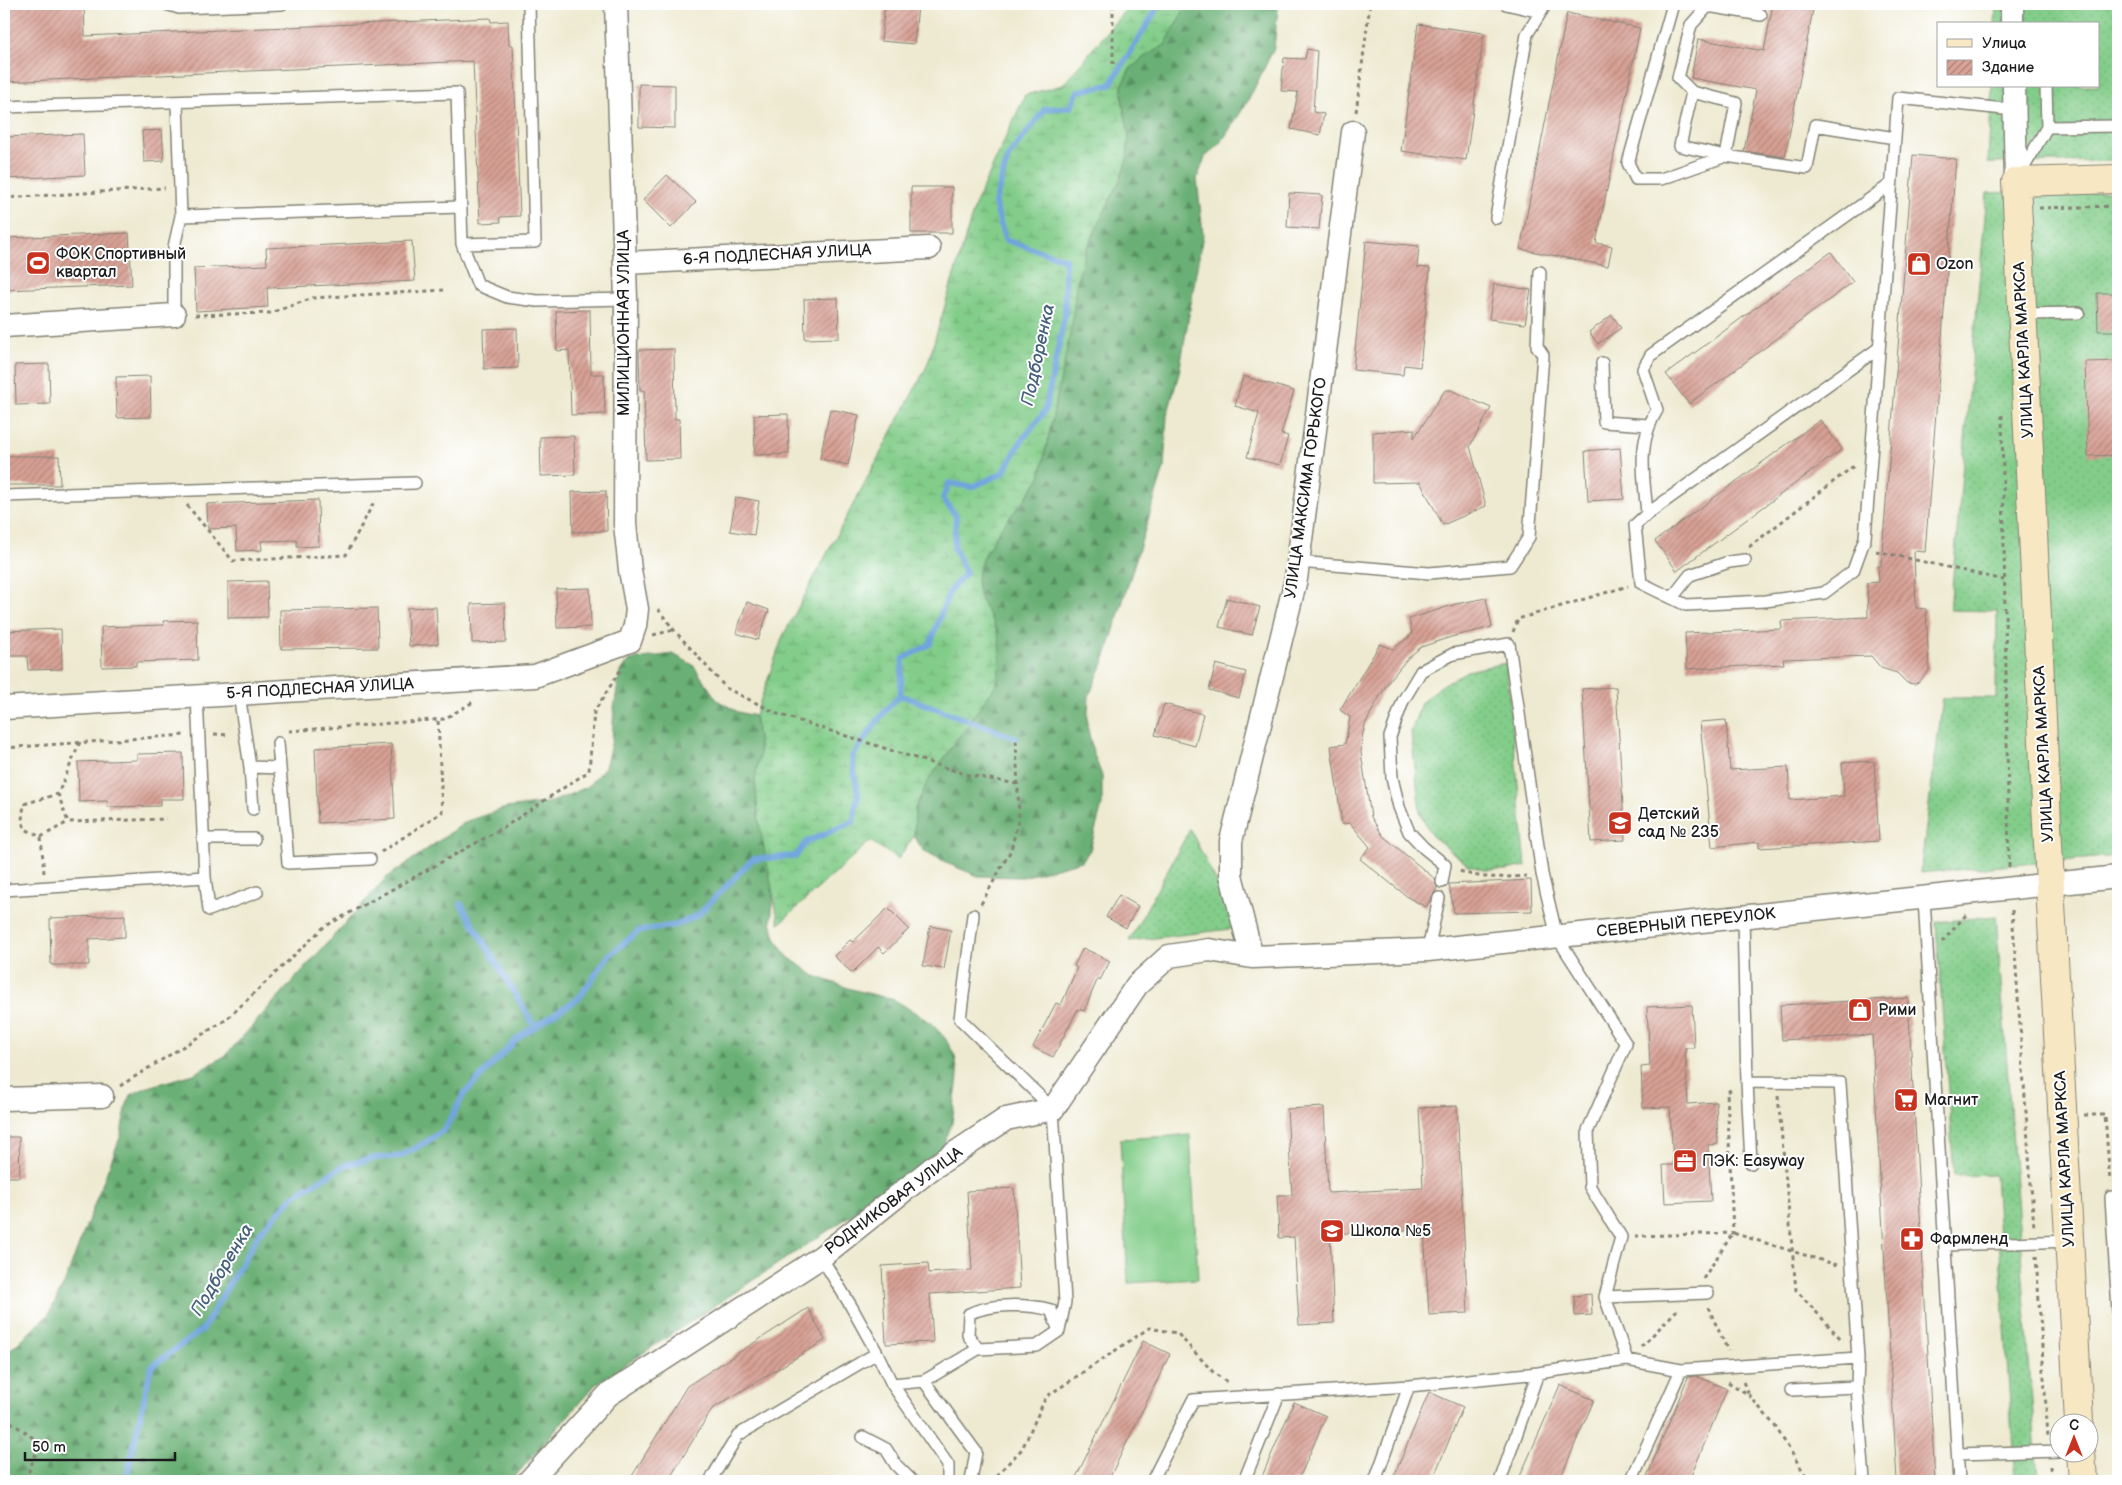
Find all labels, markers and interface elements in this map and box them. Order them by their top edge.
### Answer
legend [1937,22,2100,88]
text: Улица [1982,34,2027,53]
text: Здание [1982,58,2034,77]
street label: МИЛИЦИОННАЯ УЛИЦА [615,230,634,416]
street label: 6-Я ПОДЛЕСНАЯ УЛИЦА [682,241,872,269]
place label: ФОК Спортивный квартал [56,245,186,282]
sports icon: ФОК Спортивный квартал [25,250,51,276]
shop icon: Ozon [1906,251,1932,277]
place label: Ozon [1936,255,1974,274]
street label: УЛИЦА КАРЛА МАРКСА [2010,261,2038,439]
water label: Подборенка [1017,302,1059,408]
street label: УЛИЦА МАКСИМА ГОРЬКОГО [1281,376,1331,600]
street label: УЛИЦА КАРЛА МАРКСА [2030,665,2058,843]
street label: 5-Я ПОДЛЕСНАЯ УЛИЦА [226,675,415,703]
place label: Детский сад № 235 [1638,805,1719,842]
school or university icon: Детский сад № 235 [1607,810,1633,836]
street label: СЕВЕРНЫЙ ПЕРЕУЛОК [1596,904,1777,942]
shop icon: Рими [1847,997,1873,1023]
place label: Рими [1878,1001,1917,1020]
street label: УЛИЦА КАРЛА МАРКСА [2051,1070,2079,1248]
supermarket icon: Магнит [1893,1087,1919,1113]
place label: Магнит [1924,1091,1979,1110]
street label: РОДНИКОВАЯ УЛИЦА [821,1143,967,1259]
office icon: ПЭК: Easyway [1672,1148,1698,1174]
place label: ПЭК: Easyway [1702,1152,1805,1171]
school or university icon: Школа №5 [1319,1218,1345,1244]
water label: Подборенка [186,1220,258,1320]
place label: Школа №5 [1350,1222,1431,1241]
pharmacy icon: Фармленд [1899,1226,1925,1252]
place label: Фармленд [1930,1230,2008,1249]
north arrow [2050,1412,2100,1462]
text: С [2069,1417,2079,1434]
scale bar [25,1430,175,1462]
text: 50 m [32,1438,66,1457]

